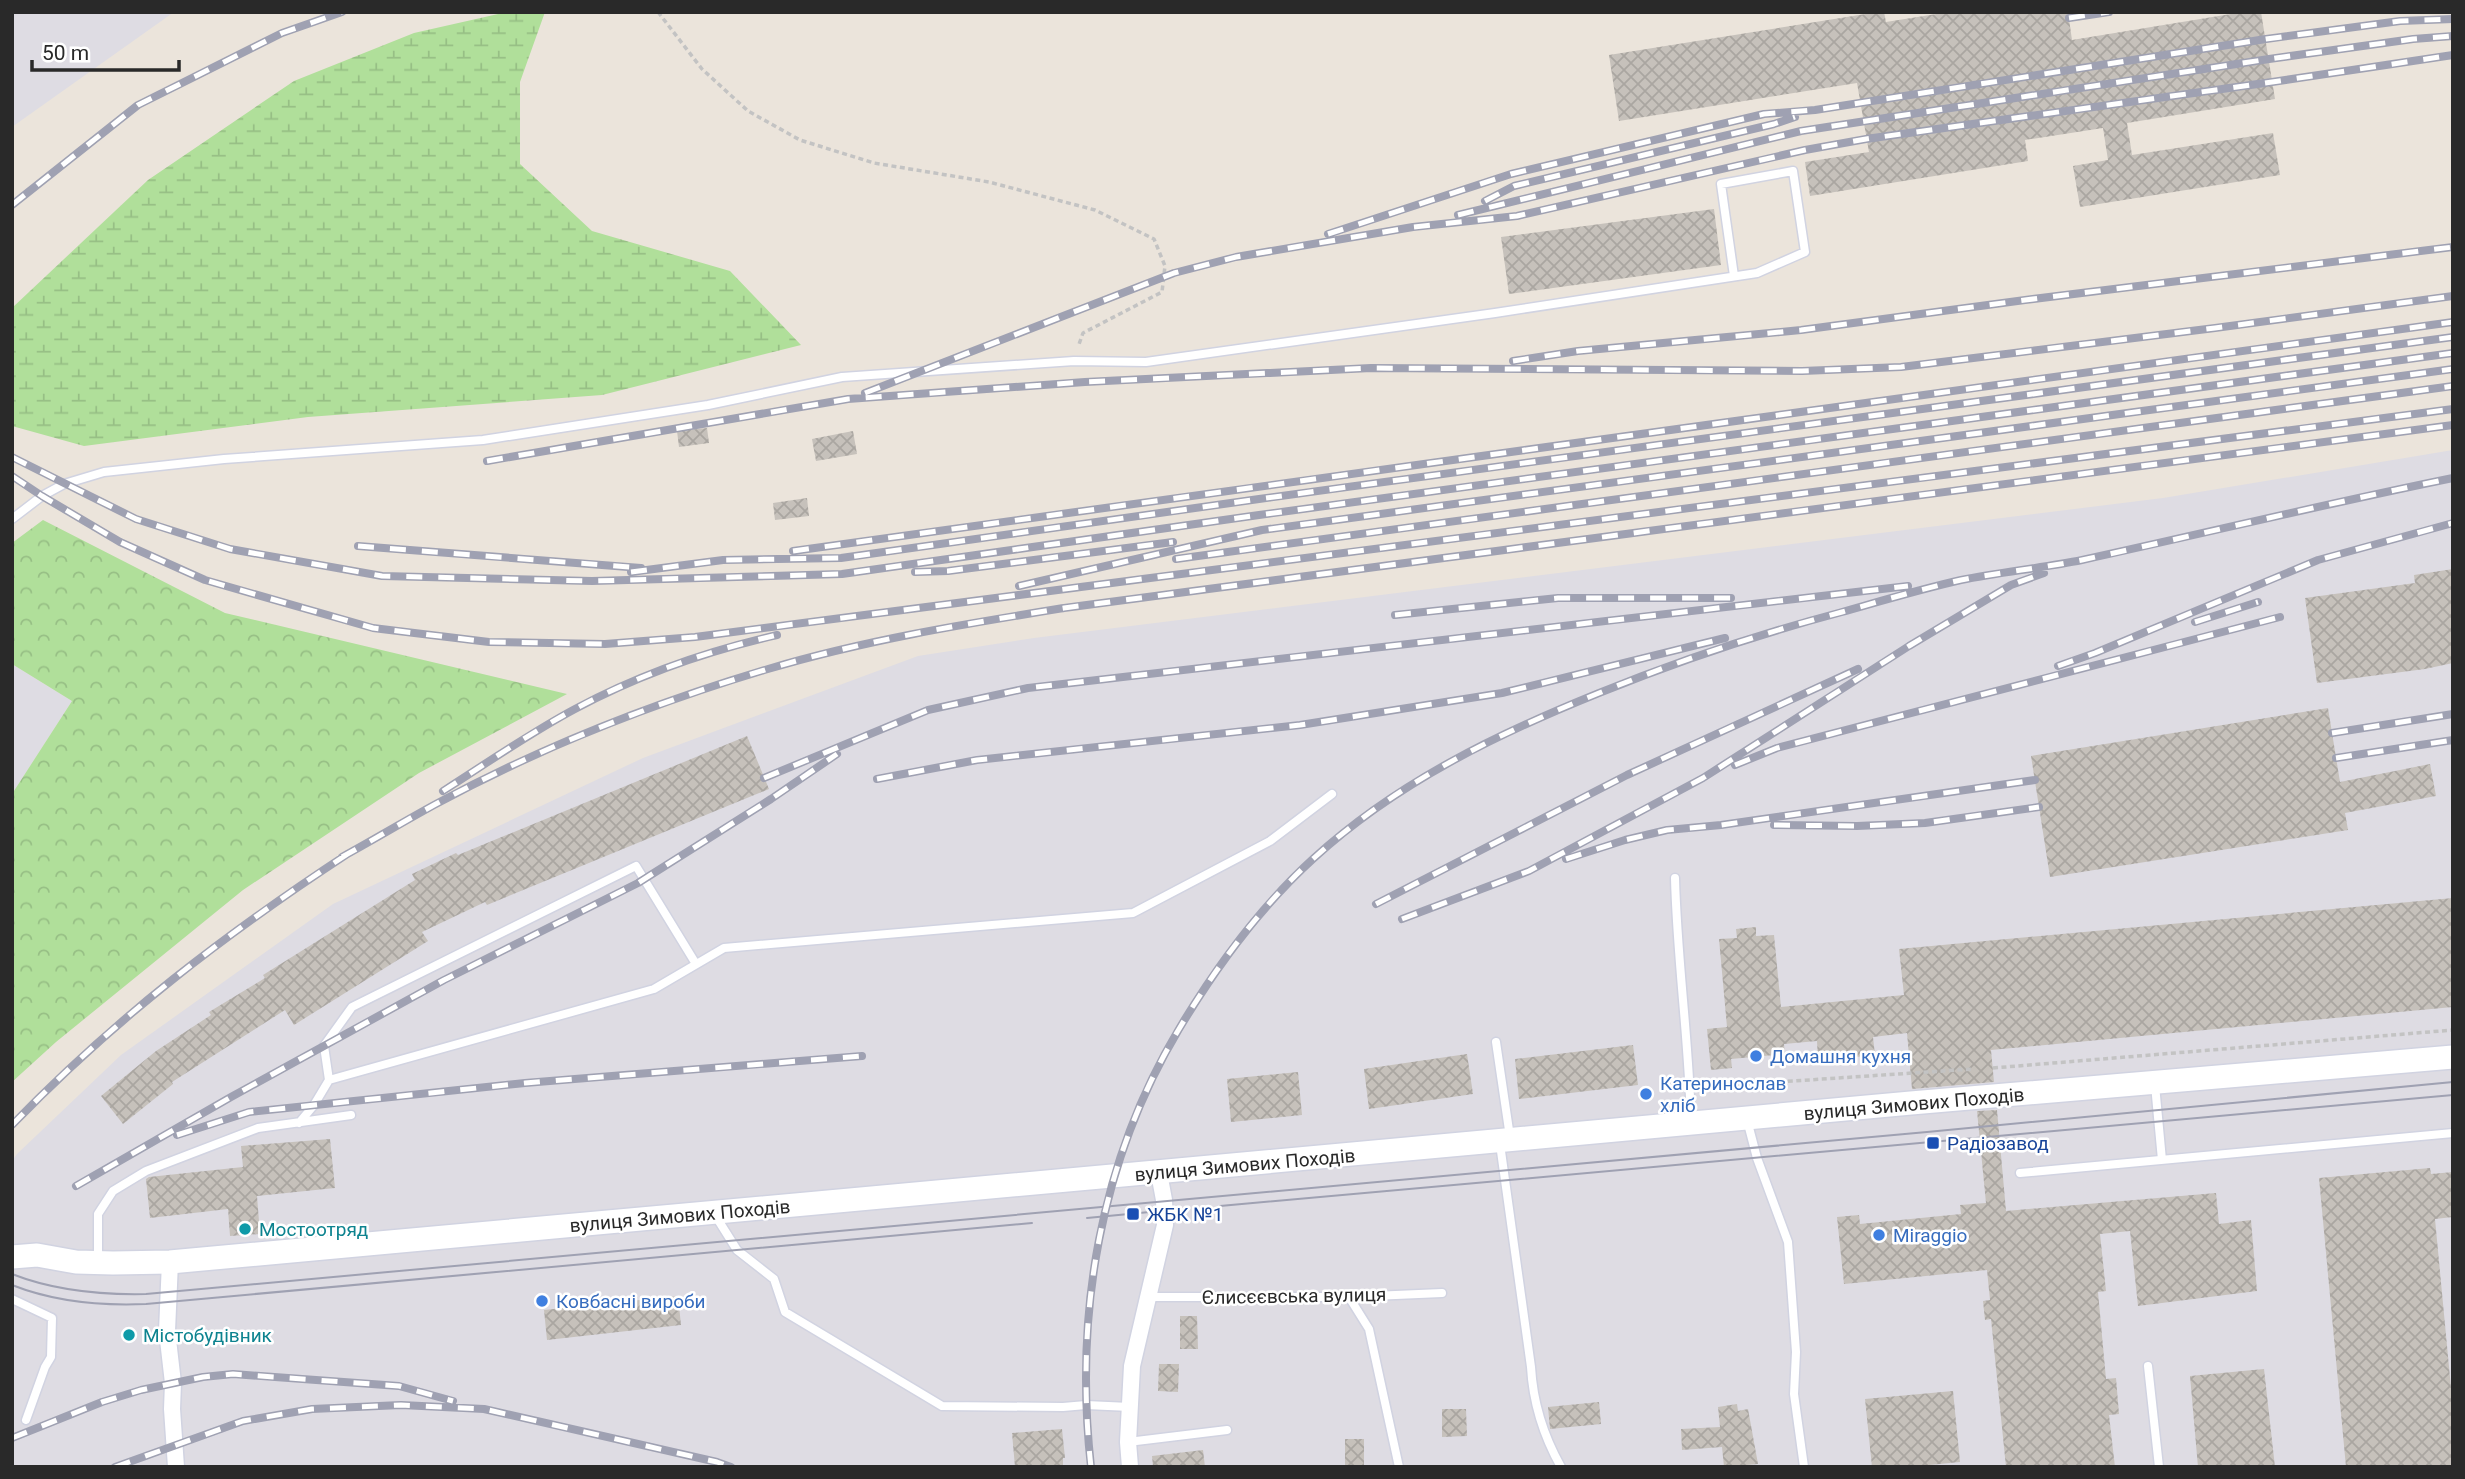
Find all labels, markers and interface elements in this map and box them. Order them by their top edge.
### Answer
scale bar [32,28,178,72]
text: 50 m [42,41,89,65]
place label: Домашня кухня [1770,1045,1911,1068]
marker: Домашня кухня [1748,1048,1764,1064]
place label: Катеринослав хліб [1660,1072,1786,1117]
street label: вулиця Зимових Походів [1803,1083,2025,1125]
marker: Катеринослав хліб [1638,1086,1654,1102]
place label: Радіозавод [1947,1132,2049,1155]
marker: Радіозавод [1925,1135,1941,1151]
street label: вулиця Зимових Походів [1134,1144,1356,1186]
street label: вулиця Зимових Походів [569,1195,791,1237]
place label: ЖБК №1 [1147,1203,1223,1226]
marker: ЖБК №1 [1125,1206,1141,1222]
place label: Мостоотряд [259,1218,368,1241]
marker: Мостоотряд [237,1221,253,1237]
place label: Miraggio [1893,1224,1967,1247]
marker: Miraggio [1871,1227,1887,1243]
street label: Єлисєєвська вулиця [1201,1283,1387,1309]
place label: Ковбасні вироби [556,1290,705,1313]
marker: Ковбасні вироби [534,1293,550,1309]
place label: Містобудівник [143,1324,273,1347]
marker: Містобудівник [121,1327,137,1343]

